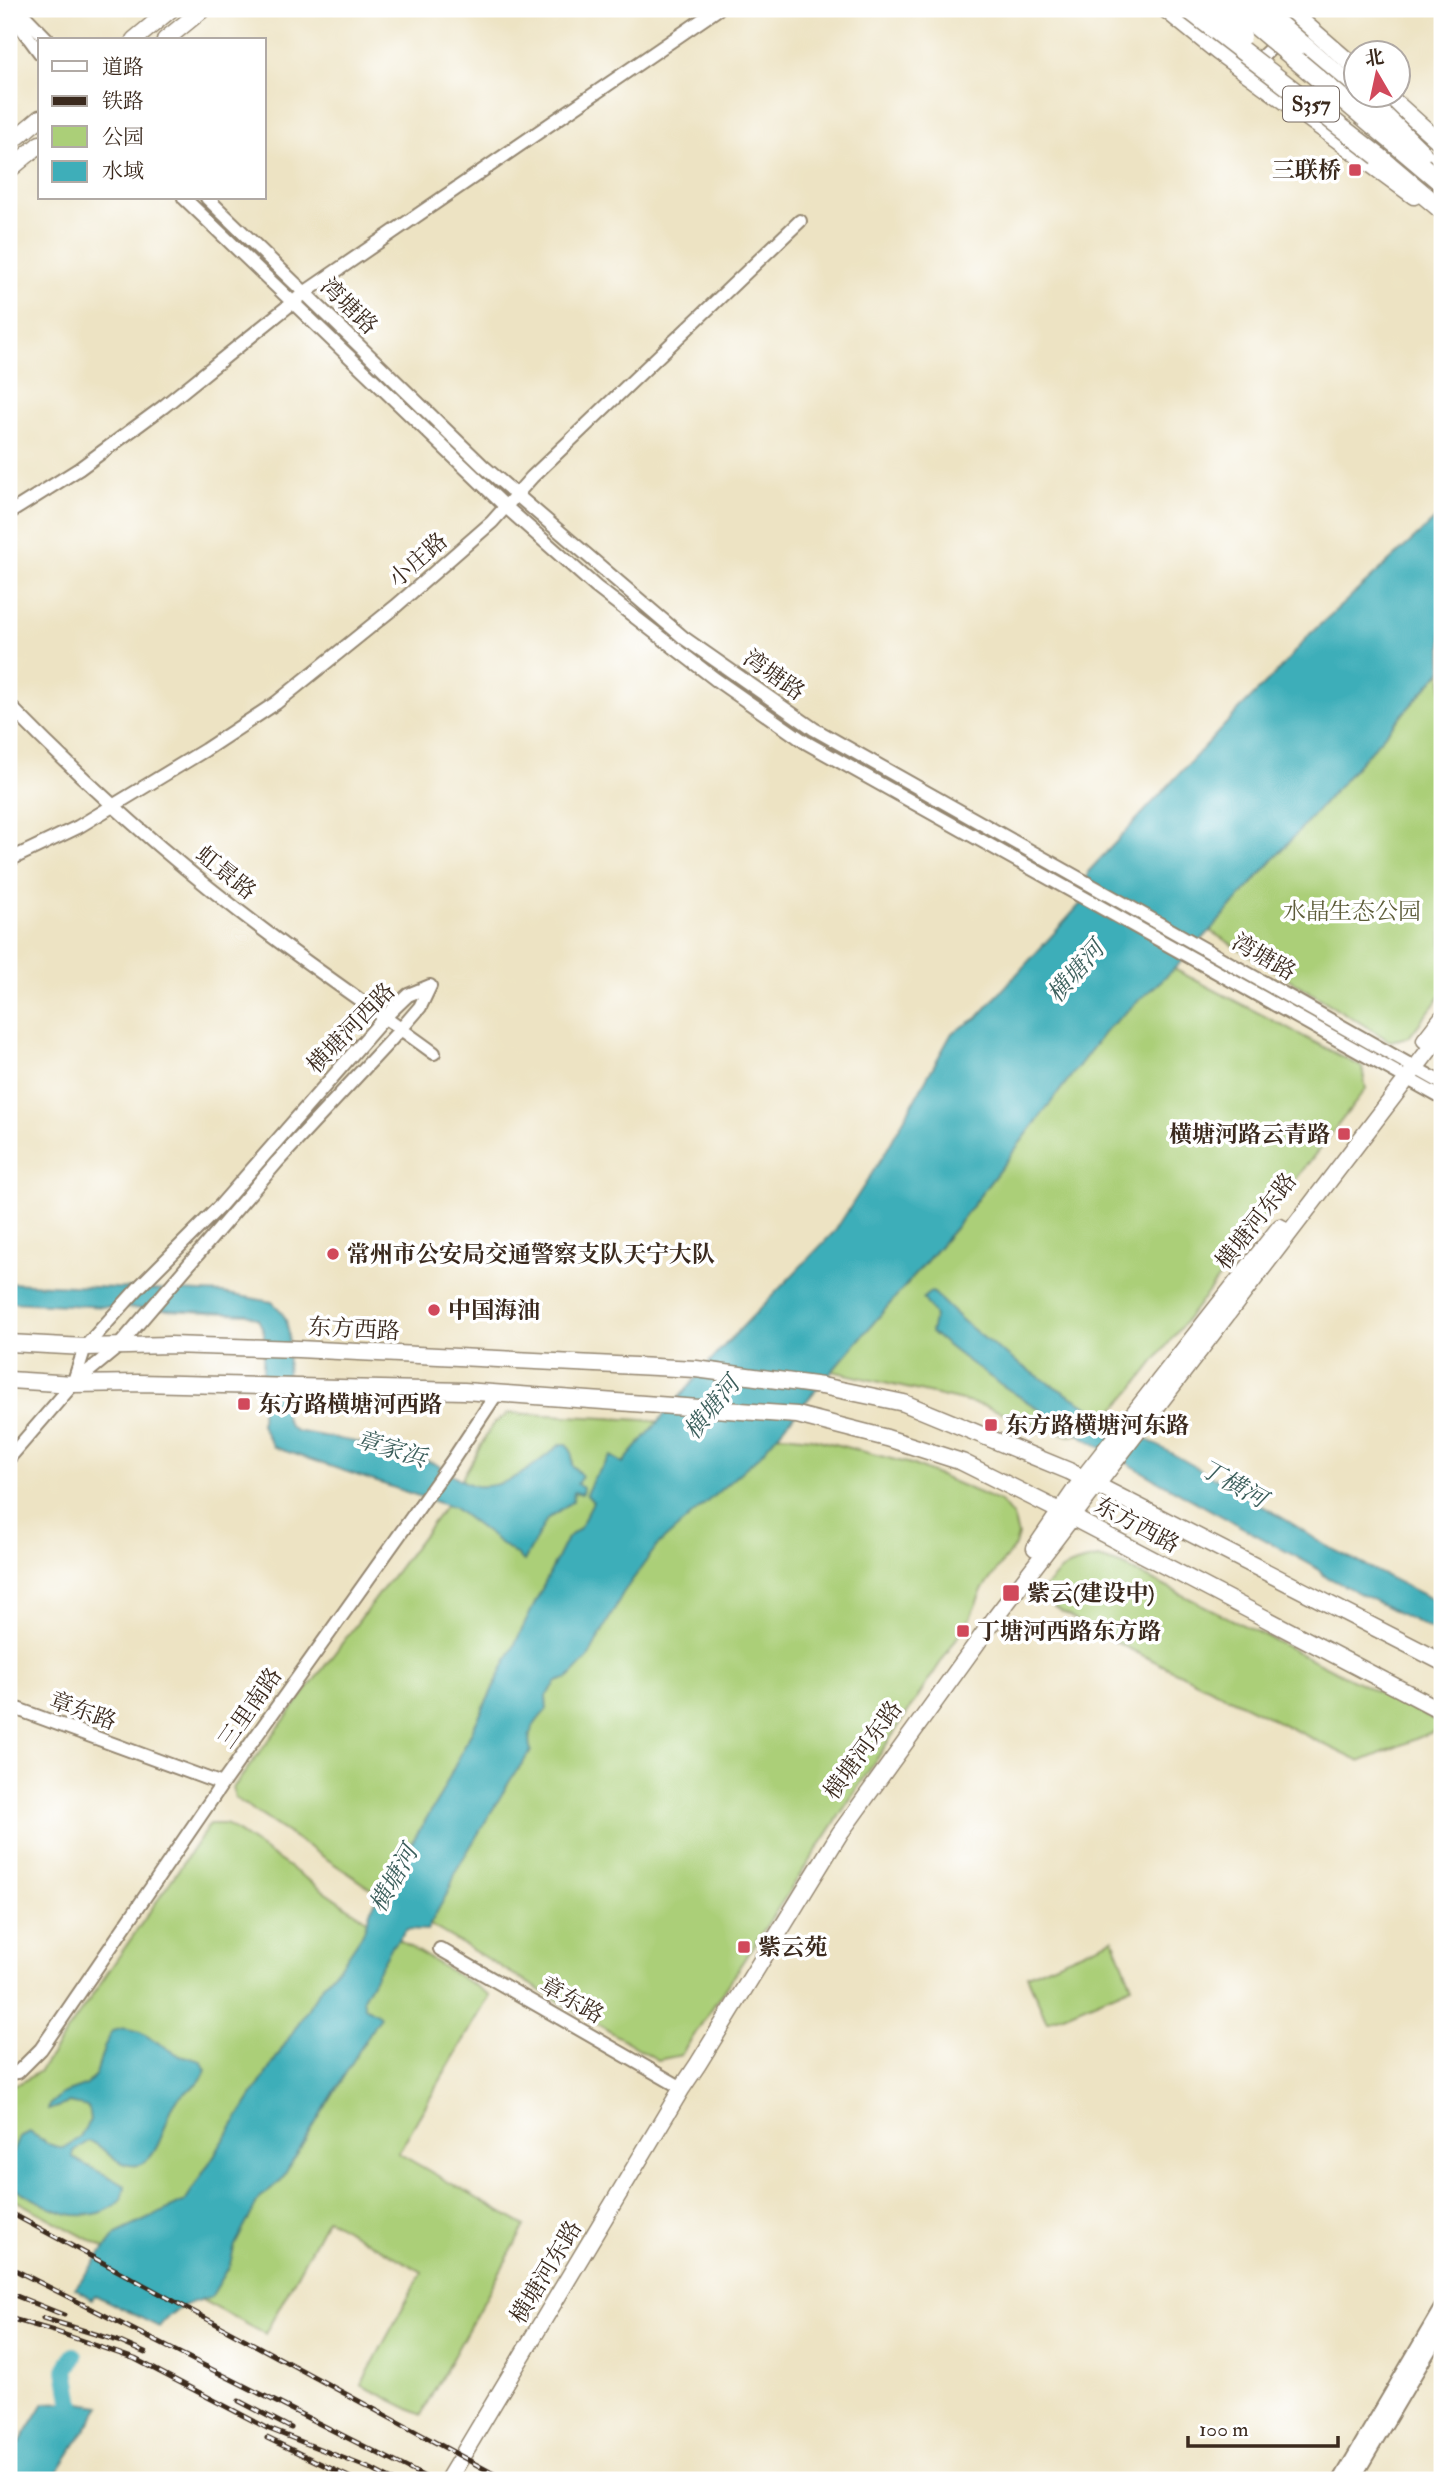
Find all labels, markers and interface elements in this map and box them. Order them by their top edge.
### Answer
legend [38,38,266,200]
north arrow [1342,38,1412,108]
text: 北 [1363,45,1386,72]
text: 道路 [102,54,144,81]
road number: S357 [1283,86,1339,122]
text: 铁路 [102,88,144,115]
text: 公园 [102,124,144,151]
place label: 三联桥 [1272,156,1341,185]
text: 水域 [102,158,144,185]
marker: 三联桥 [1347,162,1363,178]
street label: 湾塘路 [314,272,384,340]
street label: 小庄路 [382,526,454,594]
street label: 湾塘路 [737,643,811,707]
street label: 虹景路 [190,840,262,906]
park label: 水晶生态公园 [1283,897,1421,926]
street label: 湾塘路 [1227,927,1301,987]
water label: 横塘河 [1041,932,1114,1009]
street label: 横塘河西路 [301,977,401,1079]
place label: 横塘河路云青路 [1169,1120,1330,1149]
marker: 横塘河路云青路 [1336,1126,1352,1142]
street label: 横塘河东路 [1209,1167,1303,1275]
place label: 常州市公安局交通警察支队天宁大队 [347,1240,715,1269]
marker: 常州市公安局交通警察支队天宁大队 [325,1246,341,1262]
place label: 中国海油 [448,1296,540,1325]
marker: 中国海油 [426,1302,442,1318]
street label: 东方西路 [307,1312,401,1346]
water label: 横塘河 [677,1367,749,1446]
place label: 东方路横塘河西路 [258,1390,442,1419]
marker: 东方路横塘河西路 [236,1396,252,1412]
place label: 东方路横塘河东路 [1005,1411,1189,1440]
marker: 东方路横塘河东路 [983,1417,999,1433]
water label: 章家浜 [352,1424,432,1475]
water label: 丁横河 [1194,1453,1275,1517]
street label: 东方西路 [1090,1491,1184,1559]
place label: 紫云(建设中) [1027,1579,1155,1608]
marker: 紫云(建设中) [1001,1583,1021,1603]
place label: 丁塘河西路东方路 [977,1617,1161,1646]
marker: 丁塘河西路东方路 [955,1623,971,1639]
street label: 三里南路 [212,1662,288,1754]
street label: 章东路 [46,1686,120,1736]
street label: 横塘河东路 [817,1695,909,1805]
water label: 横塘河 [363,1837,427,1918]
place label: 紫云苑 [758,1933,827,1962]
marker: 紫云苑 [736,1939,752,1955]
street label: 章东路 [535,1970,609,2030]
street label: 横塘河东路 [504,2215,588,2329]
scale bar [1188,2405,1339,2449]
text: 100 m [1199,2416,1249,2443]

